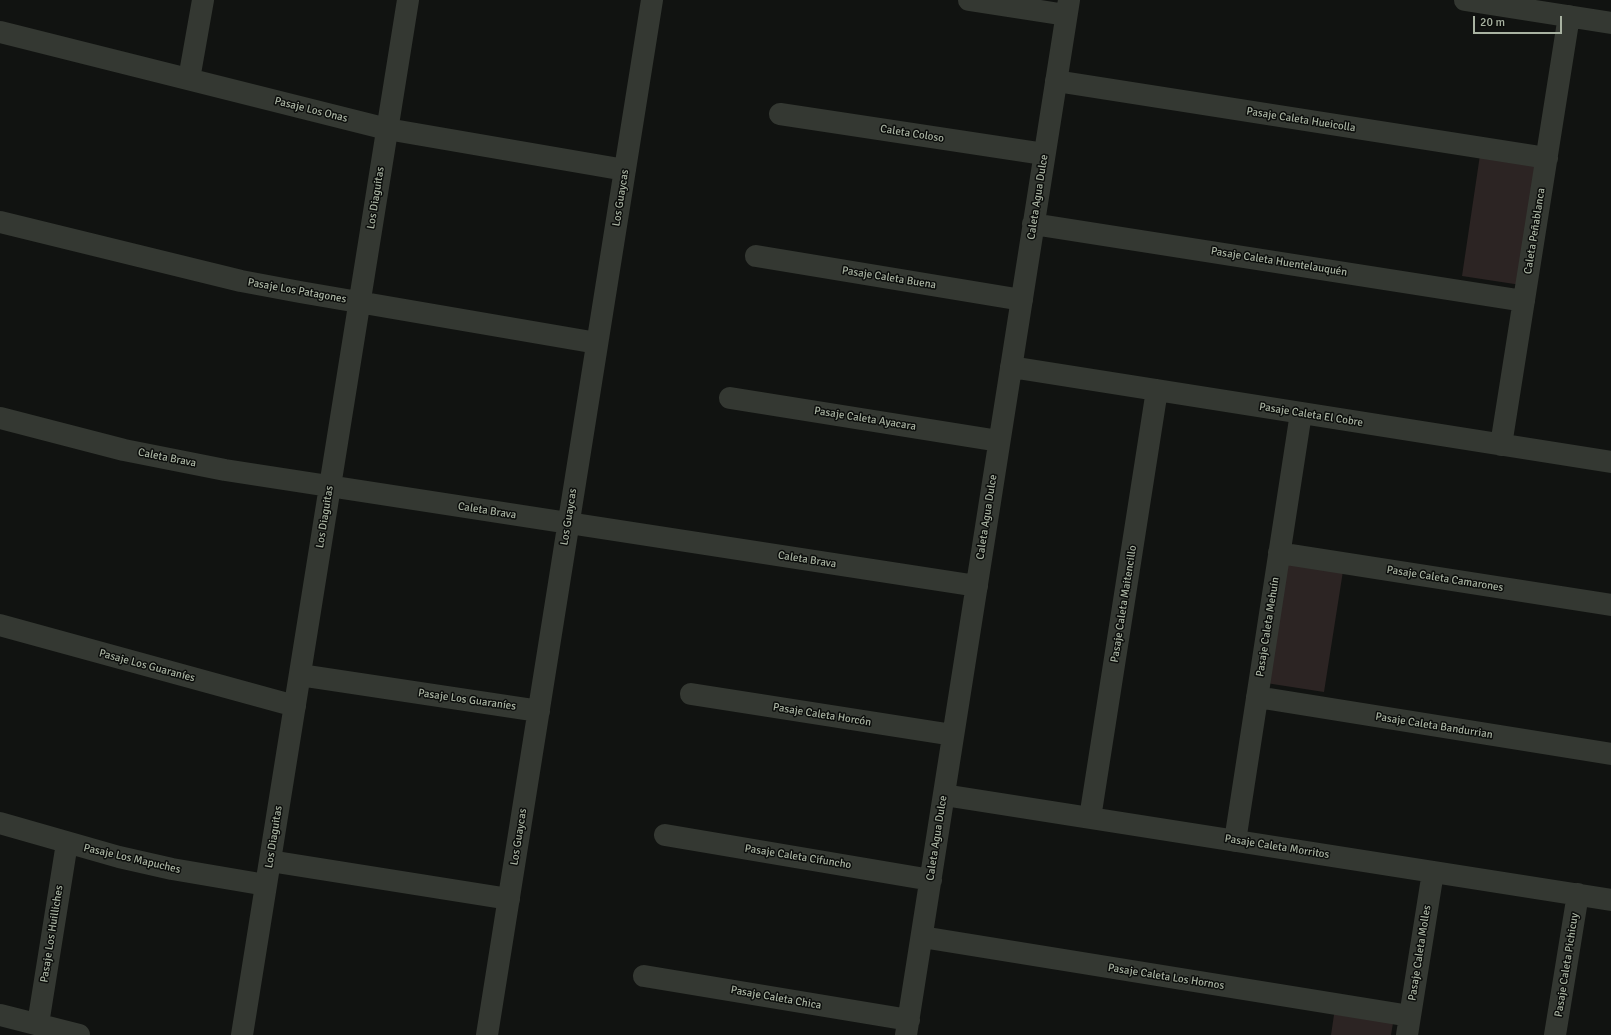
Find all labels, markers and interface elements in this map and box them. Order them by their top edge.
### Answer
scale bar [1475,8,1564,34]
text: 20 m [1480,15,1505,30]
street label: Pasaje Los Onas [273,95,349,125]
street label: Pasaje Caleta Hueicolla [1246,105,1356,135]
street label: Caleta Coloso [879,122,945,146]
street label: Caleta Agua Dulce [1025,154,1051,240]
street label: Los Diaguitas [365,166,387,230]
street label: Los Guaycas [610,169,632,227]
street label: Caleta Peñablanca [1522,187,1548,275]
street label: Pasaje Caleta Huentelauquén [1210,245,1348,279]
street label: Pasaje Caleta Buena [841,264,937,292]
street label: Pasaje Los Patagones [247,276,347,306]
street label: Pasaje Caleta El Cobre [1258,400,1364,430]
street label: Pasaje Caleta Ayacara [813,404,917,434]
street label: Caleta Brava [137,446,197,470]
street label: Caleta Agua Dulce [974,474,1000,560]
street label: Los Diaguitas [314,485,336,549]
street label: Los Guaycas [558,488,580,546]
street label: Caleta Brava [457,500,517,522]
street label: Pasaje Caleta Maitencillo [1108,544,1140,664]
street label: Caleta Brava [777,549,837,571]
street label: Pasaje Caleta Camarones [1386,563,1504,595]
street label: Pasaje Caleta Mehuín [1254,576,1282,678]
street label: Pasaje Los Guaraníes [98,647,196,685]
street label: Pasaje Los Guaraníes [417,687,517,713]
street label: Pasaje Caleta Horcón [772,701,872,729]
street label: Pasaje Caleta Bandurrian [1374,710,1494,742]
street label: Caleta Agua Dulce [924,795,950,881]
street label: Los Diaguitas [263,805,285,869]
street label: Los Guaycas [508,808,530,866]
street label: Pasaje Caleta Morritos [1224,832,1330,862]
street label: Pasaje Los Mapuches [82,841,182,877]
street label: Pasaje Caleta Cifuncho [744,842,852,872]
street label: Pasaje Los Huilliches [38,884,66,984]
street label: Pasaje Caleta Molles [1406,904,1434,1002]
street label: Pasaje Caleta Pichicuy [1552,912,1582,1018]
street label: Pasaje Caleta Los Hornos [1107,961,1225,993]
street label: Pasaje Caleta Chica [730,984,822,1012]

